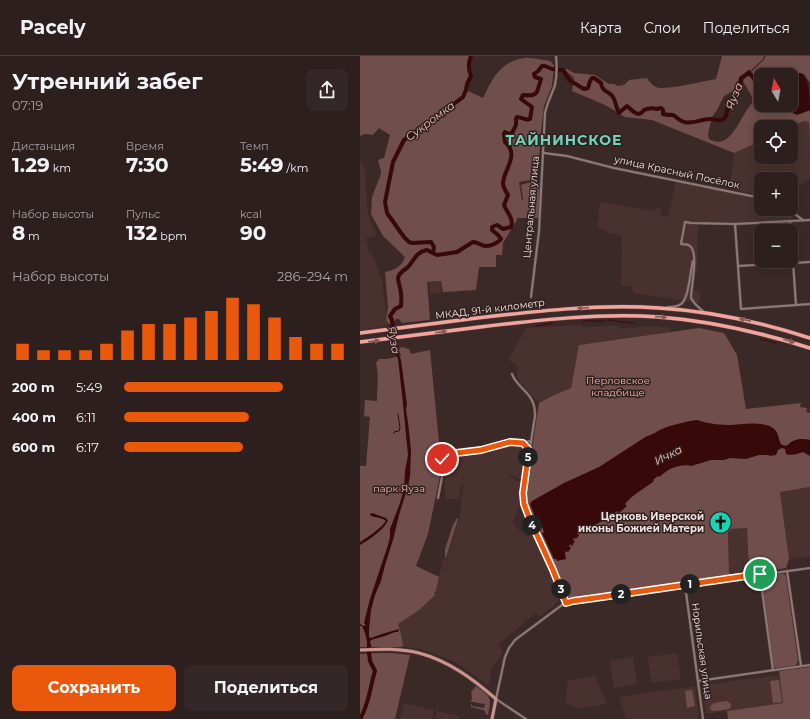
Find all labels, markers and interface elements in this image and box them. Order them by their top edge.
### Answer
text: Pacely [20,16,86,39]
text: Карта [580,19,622,37]
text: Слои [644,19,681,37]
text: Поделиться [703,19,790,37]
text: Утренний забег [12,68,203,95]
north arrow [754,68,798,112]
map controls [754,68,798,268]
button: share [306,69,348,111]
water label: Яуза [722,80,746,111]
text: 07:19 [12,97,43,113]
water label: Сукромка [403,98,458,144]
button: locate [754,120,798,164]
district label: ТАЙНИНСКОЕ [506,131,622,149]
text: Дистанция [12,139,75,153]
text: Время [126,139,164,153]
text: Темп [240,139,269,153]
street label: улица Красный Посёлок [612,152,741,192]
text: 1.29 [12,153,50,177]
text: 7:30 [126,153,169,177]
text: 5:49 [240,153,284,177]
street label: Центральная улица [520,155,542,259]
text: km [50,161,71,175]
text: /km [284,161,308,175]
button: + [754,172,798,216]
text: Набор высоты [12,207,94,221]
text: Пульс [126,207,160,221]
text: kcal [240,207,262,221]
text: 8 [12,221,25,245]
text: 132 [126,221,157,245]
text: 90 [240,221,266,245]
button: − [754,224,798,268]
text: m [25,229,40,243]
text: bpm [157,229,187,243]
text: Набор высоты [12,268,109,284]
text: 286–294 m [277,268,348,284]
street label: МКАД, 91-й километр [434,296,546,322]
one-way arrow [577,304,589,311]
one-way arrow [655,314,667,321]
one-way arrow [739,317,752,323]
water label: Яуза [385,325,403,355]
one-way arrow [435,329,447,335]
one-way arrow [368,338,380,344]
one-way arrow [783,338,795,344]
park label: Перловское кладбище [586,374,650,399]
text: 200 m [12,379,55,395]
text: 5:49 [76,379,103,395]
text: 400 m [12,409,56,425]
text: 6:11 [76,409,96,425]
text: 600 m [12,439,55,455]
text: 6:17 [76,439,99,455]
pin [425,442,459,476]
water label: Ичка [652,442,685,468]
pin: 5 [518,447,538,467]
icon: check [431,448,453,470]
text: 5 [525,450,531,464]
park label: парк Яуза [373,482,425,495]
church icon: Церковь Иверской иконы Божией Матери [707,509,733,535]
place label: Церковь Иверской иконы Божией Матери [578,510,704,535]
pin: 4 [522,515,542,535]
text: 4 [528,518,536,532]
pin [743,557,777,591]
icon: arrive [749,563,771,585]
pin: 1 [680,574,700,594]
text: 1 [688,577,692,591]
pin: 3 [551,579,571,599]
text: 3 [558,582,564,596]
pin: 2 [611,584,631,604]
text: 2 [618,587,624,601]
street label: Норильская улица [689,602,715,700]
button: Сохранить [12,665,176,711]
button: Поделиться [184,665,348,711]

